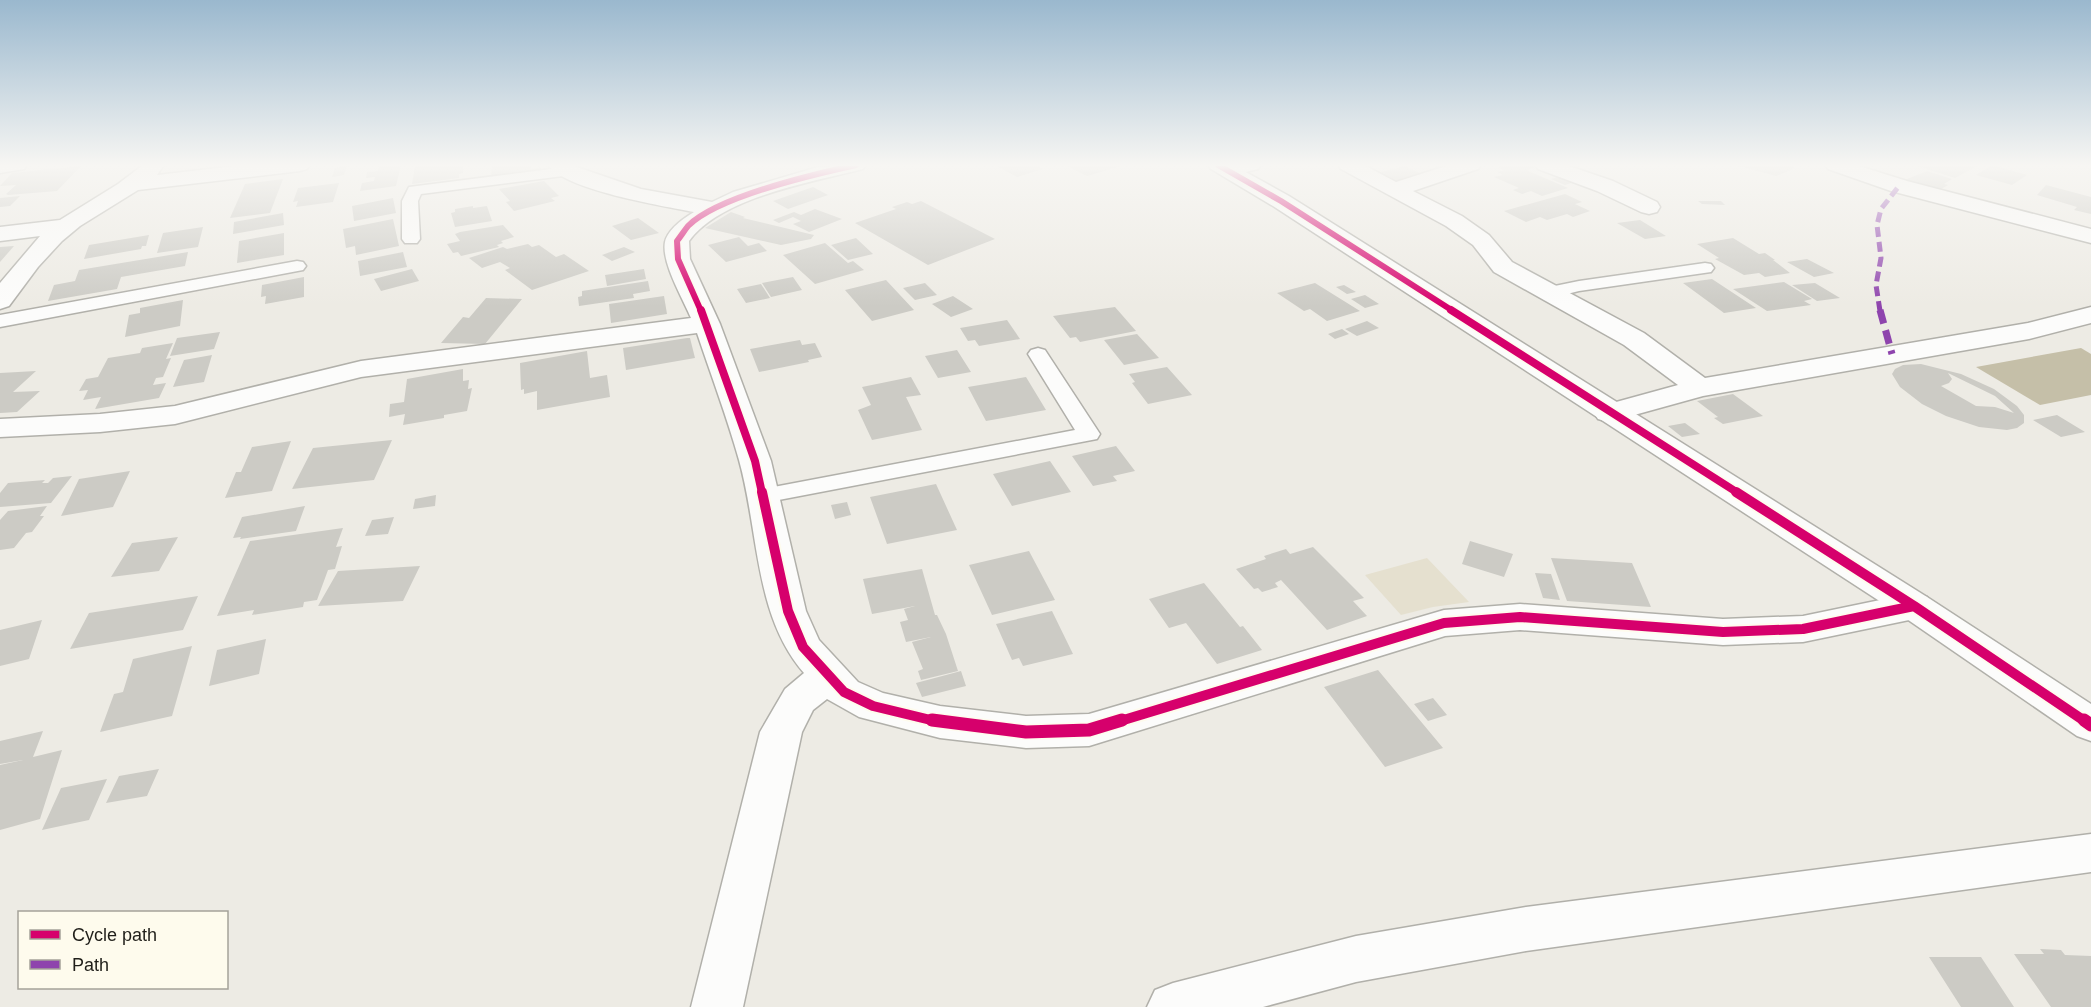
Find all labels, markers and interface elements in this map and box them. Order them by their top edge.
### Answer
legend [18,911,228,989]
text: Cycle path [72,925,157,945]
text: Path [72,955,109,975]

